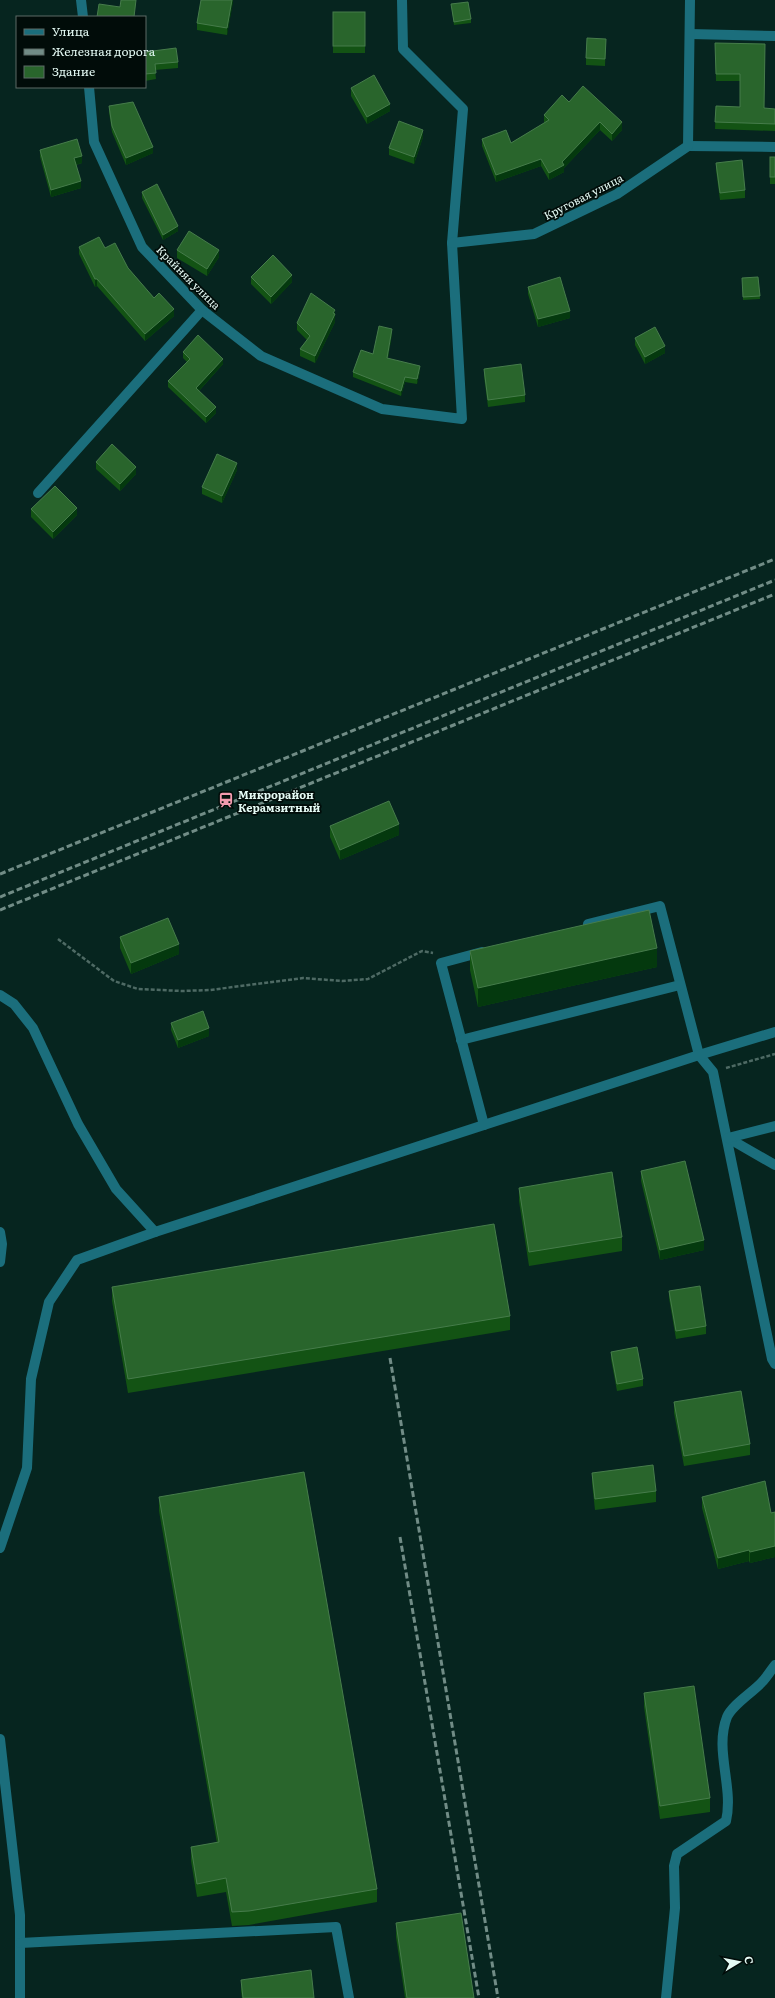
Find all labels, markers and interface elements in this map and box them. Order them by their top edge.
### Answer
legend [16,16,146,88]
text: Улица [52,22,90,40]
text: Железная дорога [52,42,156,60]
text: Здание [52,62,95,80]
street label: Круговая улица [540,169,626,223]
street label: Крайняя улица [153,241,225,313]
place label: Микрорайон Керамзитный [238,786,321,815]
station icon: Микрорайон Керамзитный [217,791,235,809]
north arrow [719,1942,759,1982]
text: С [741,1955,758,1966]

